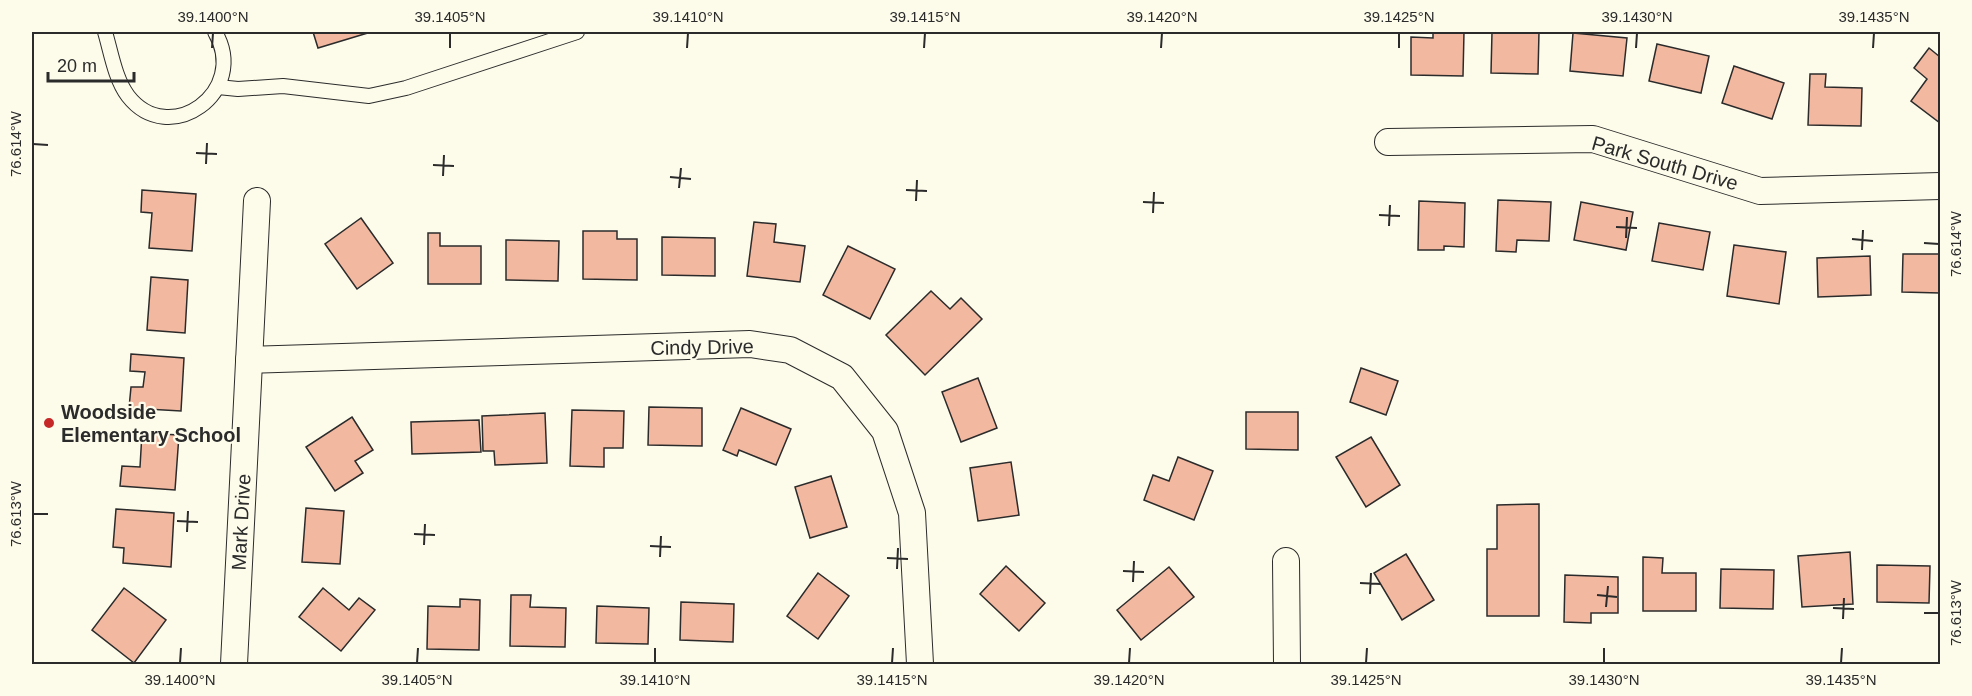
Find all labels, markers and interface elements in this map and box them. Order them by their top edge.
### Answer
text: 39.1400°N [177,8,249,25]
text: 39.1405°N [414,8,486,25]
text: 39.1410°N [652,8,724,25]
text: 39.1415°N [889,8,961,25]
text: 39.1420°N [1126,8,1198,25]
text: 39.1425°N [1363,8,1435,25]
text: 39.1430°N [1601,8,1673,25]
text: 39.1435°N [1838,8,1910,25]
scale bar [48,45,134,83]
text: 20 m [57,56,97,76]
text: 76.614°W [7,110,24,177]
street label: Park South Drive [1589,132,1741,194]
text: 76.614°W [1947,210,1964,277]
street label: Cindy Drive [650,335,754,359]
place label: Woodside Elementary School [61,401,241,446]
marker: Woodside Elementary School [42,416,56,430]
street label: Mark Drive [227,473,255,571]
text: 76.613°W [7,480,24,547]
text: 76.613°W [1947,579,1964,646]
text: 39.1400°N [144,671,216,688]
text: 39.1405°N [381,671,453,688]
text: 39.1410°N [619,671,691,688]
text: 39.1415°N [856,671,928,688]
text: 39.1420°N [1093,671,1165,688]
text: 39.1425°N [1330,671,1402,688]
text: 39.1430°N [1568,671,1640,688]
text: 39.1435°N [1805,671,1877,688]

